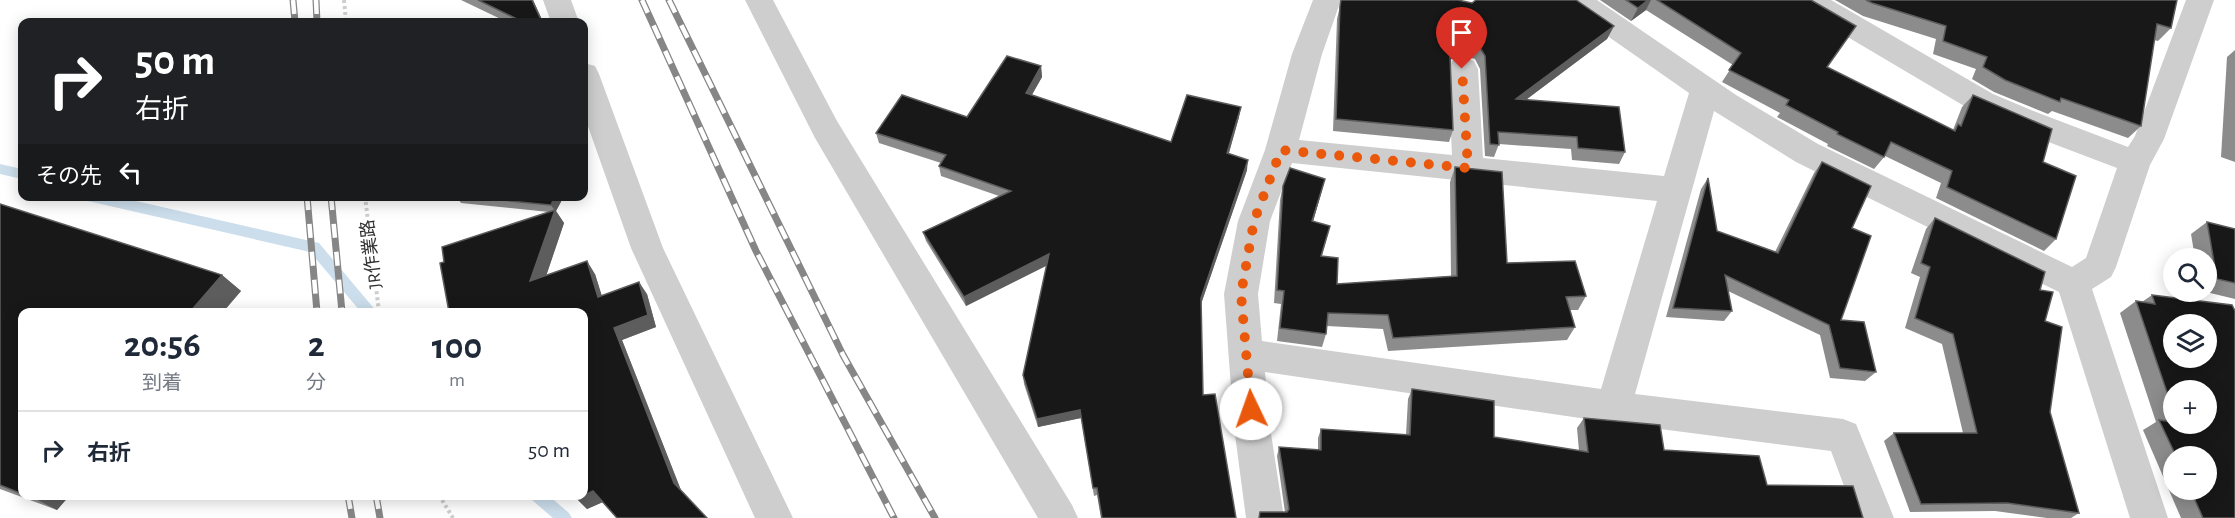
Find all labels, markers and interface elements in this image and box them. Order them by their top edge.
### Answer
pin [1436,7,1487,69]
icon: arrive [1445,16,1478,49]
text: 50 m [135,40,215,82]
icon: right [36,42,114,120]
text: 右折 [135,96,189,123]
icon: left [114,156,147,189]
text: その先 [36,165,102,187]
street label: JR作業路 [357,218,385,290]
map controls [2163,248,2217,500]
button: search [2163,248,2217,302]
button: layers [2163,314,2217,368]
text: 20:56 [124,327,201,363]
text: 2 [308,327,325,363]
text: 100 [432,329,482,365]
text: m [449,370,465,390]
text: 到着 [142,373,182,393]
text: 分 [306,373,326,393]
position arrow [1219,377,1283,441]
button: + [2163,380,2217,434]
icon: right [36,434,69,467]
text: 50 m [528,439,570,461]
text: 右折 [87,442,131,464]
button: − [2163,446,2217,500]

